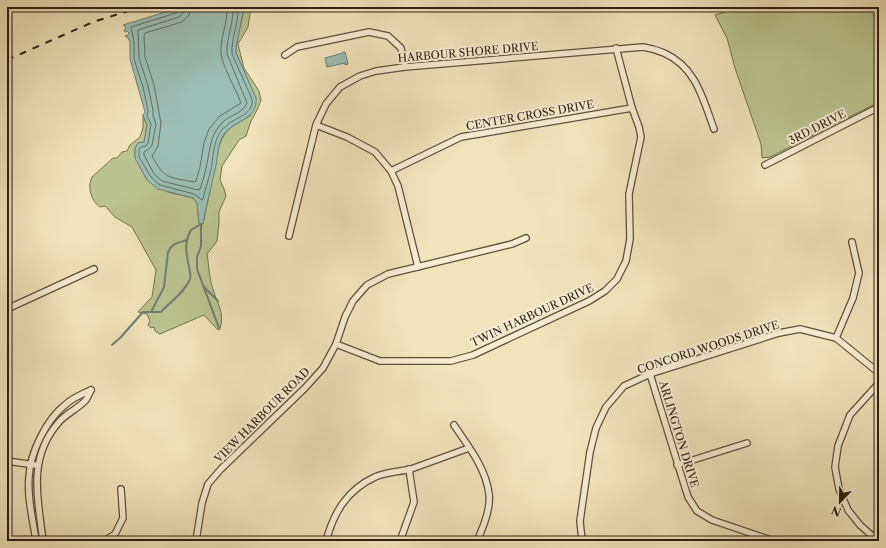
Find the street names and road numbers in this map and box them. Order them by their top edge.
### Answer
street label: HARBOUR SHORE DRIVE [397,39,539,65]
street label: CENTER CROSS DRIVE [465,97,595,133]
street label: 3RD DRIVE [786,106,848,147]
street label: TWIN HARBOUR DRIVE [468,280,596,350]
street label: CONCORD WOODS DRIVE [635,317,781,377]
street label: VIEW HARBOUR ROAD [211,364,313,466]
street label: ARLINGTON DRIVE [656,378,702,490]

